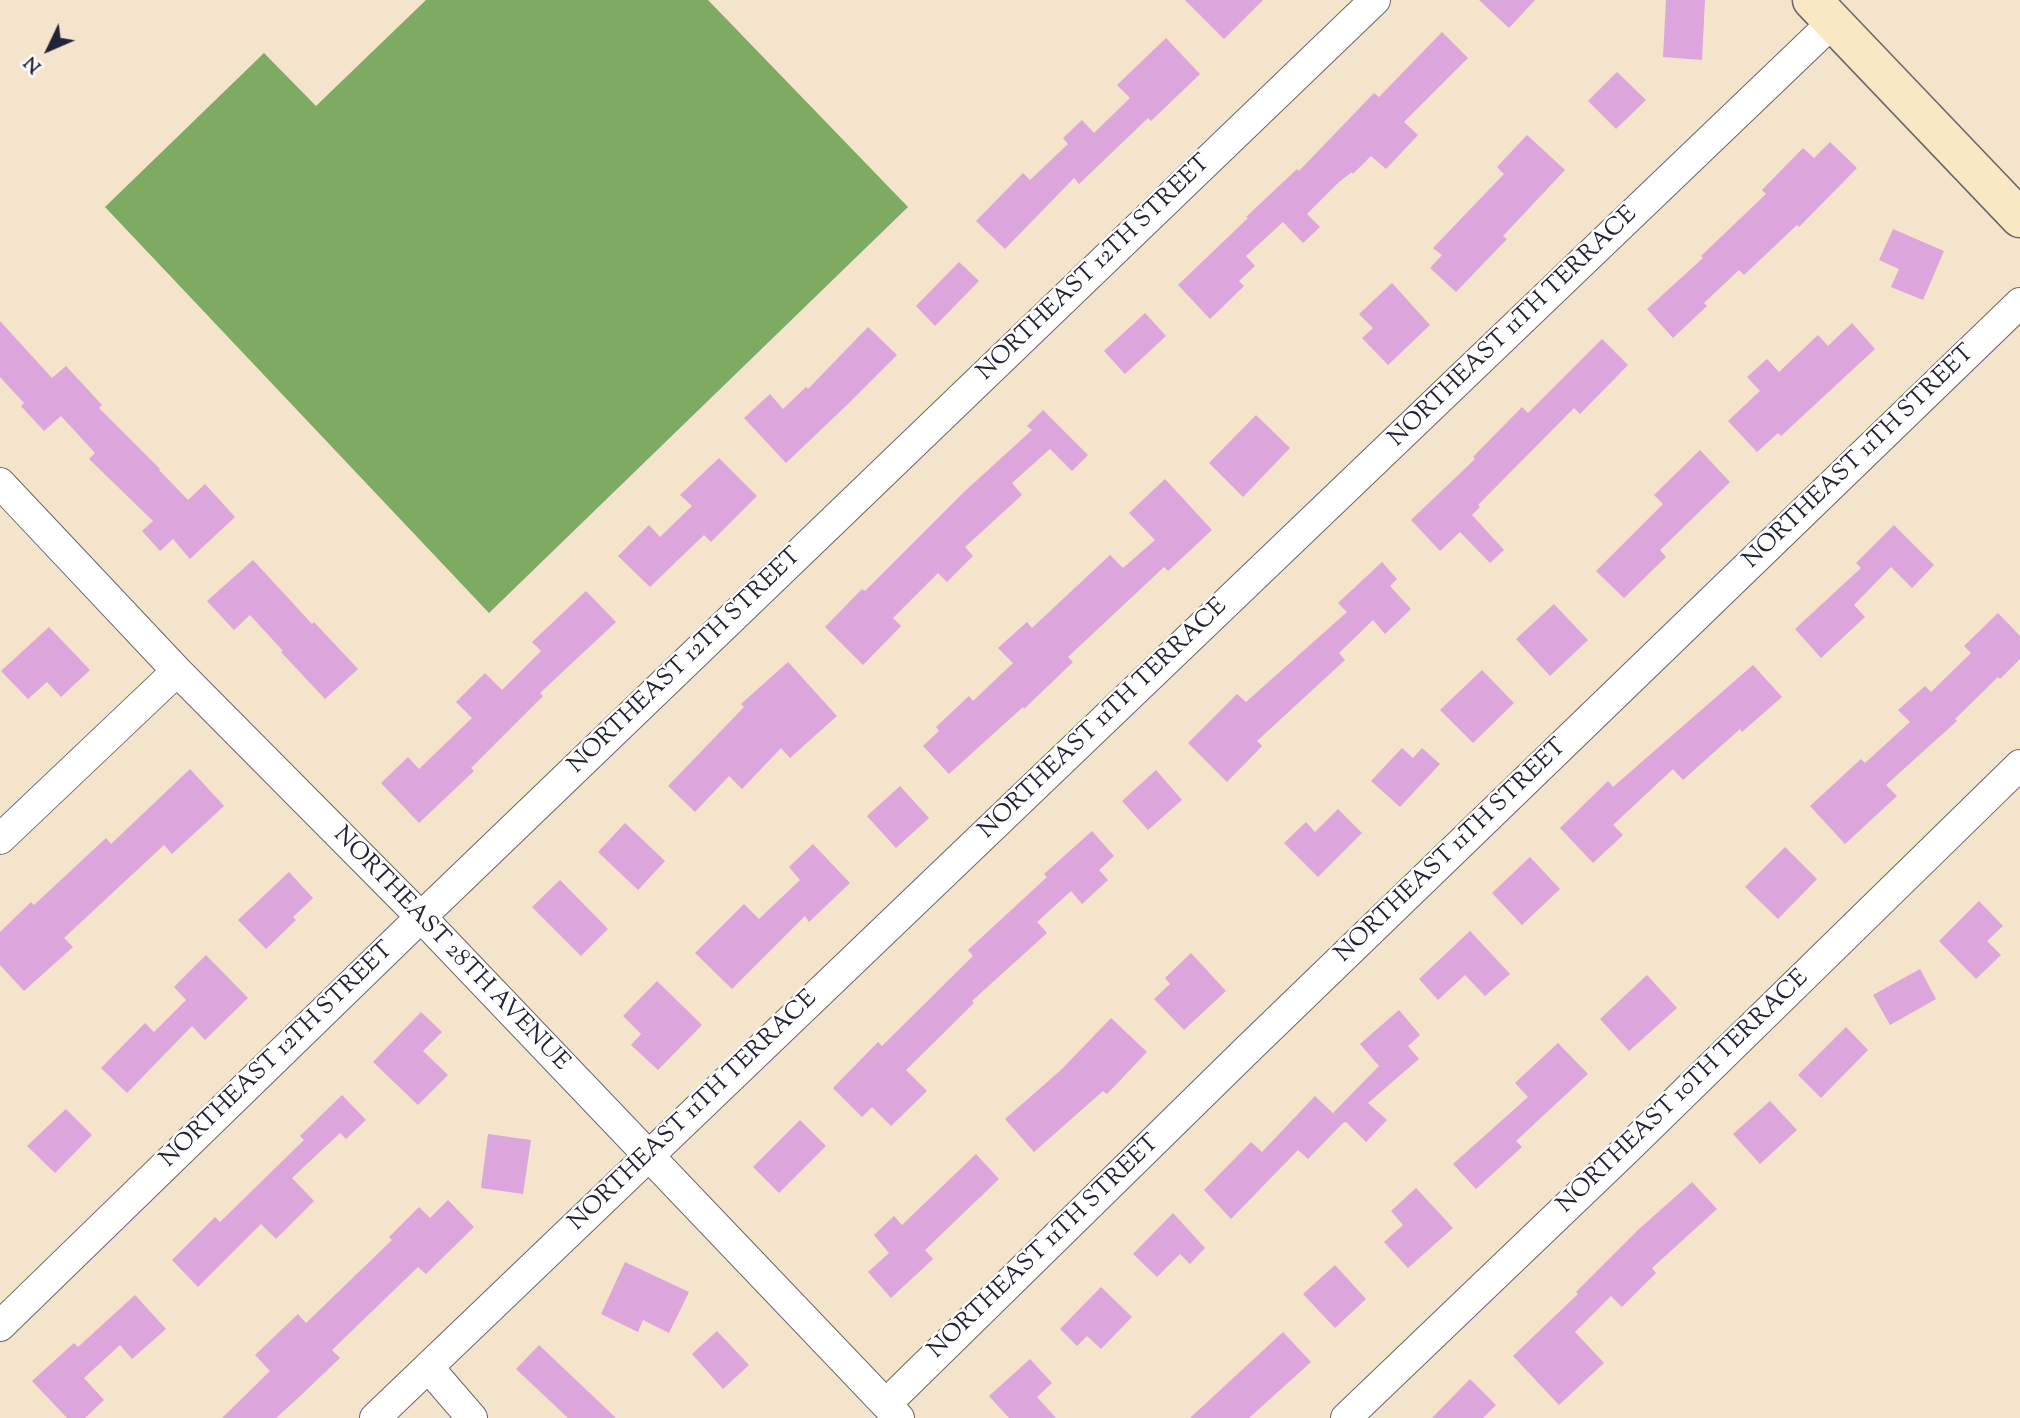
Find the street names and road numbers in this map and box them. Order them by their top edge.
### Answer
street label: NORTHEAST 12TH STREET [972,150,1218,388]
street label: NORTHEAST 11TH TERRACE [1384,202,1644,454]
street label: NORTHEAST 11TH STREET [1739,340,1981,576]
street label: NORTHEAST 12TH STREET [563,543,809,781]
street label: NORTHEAST 11TH TERRACE [974,594,1234,846]
street label: NORTHEAST 11TH STREET [1331,734,1573,970]
street label: NORTHEAST 28TH AVENUE [326,822,574,1078]
street label: NORTHEAST 12TH STREET [155,937,401,1175]
street label: NORTHEAST 10TH TERRACE [1552,965,1816,1221]
street label: NORTHEAST 11TH TERRACE [564,986,824,1238]
street label: NORTHEAST 11TH STREET [924,1130,1166,1366]

